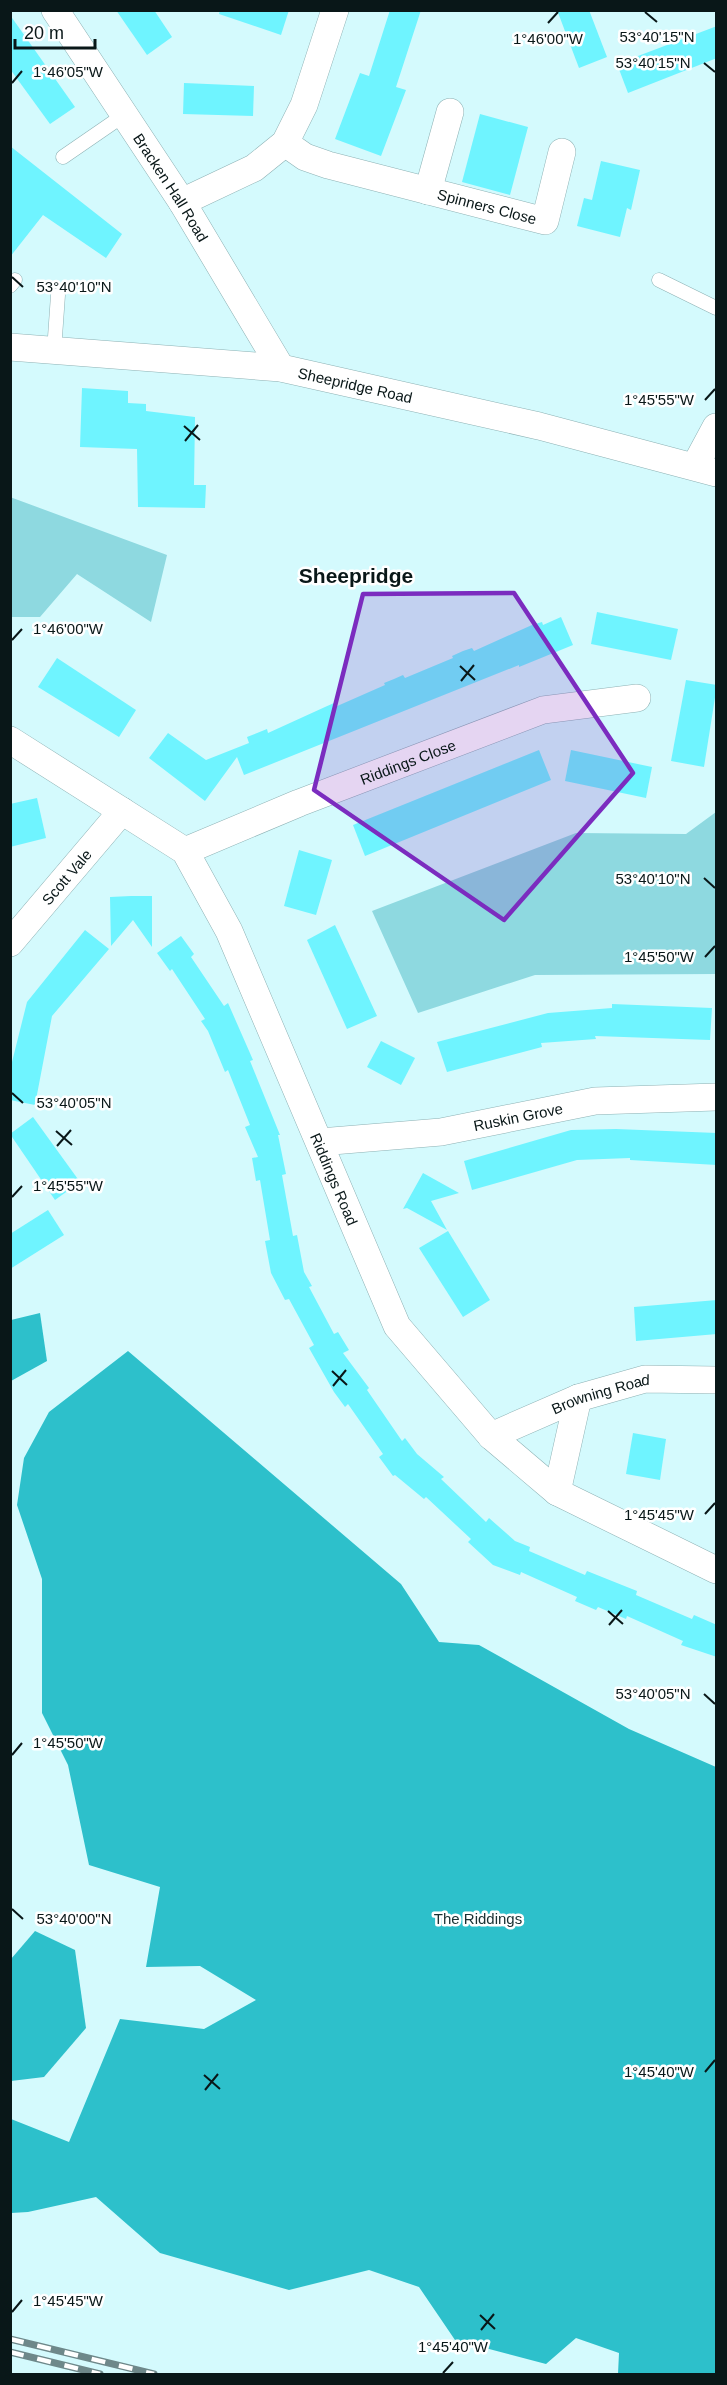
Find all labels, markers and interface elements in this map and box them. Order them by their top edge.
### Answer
scale bar [15,12,94,50]
text: 20 m [24,23,64,43]
text: 53°40'15"N [619,28,695,45]
text: 1°46'00"W [513,30,584,47]
text: 53°40'15"N [615,54,691,71]
text: 1°46'05"W [33,63,104,80]
street label: Bracken Hall Road [130,130,212,244]
street label: Spinners Close [436,185,538,227]
text: 53°40'10"N [36,278,112,295]
street label: Sheepridge Road [296,364,414,406]
text: 1°45'55"W [624,391,695,408]
district label: Sheepridge [299,564,413,587]
text: 1°46'00"W [33,620,104,637]
street label: Riddings Close [357,736,458,787]
street label: Scott Vale [38,845,95,908]
text: 53°40'10"N [615,870,691,887]
text: 1°45'50"W [624,948,695,965]
text: 53°40'05"N [36,1094,112,1111]
street label: Ruskin Grove [472,1099,564,1134]
street label: Riddings Road [307,1130,362,1228]
text: 1°45'55"W [33,1177,104,1194]
street label: Browning Road [549,1370,650,1417]
text: 1°45'45"W [624,1506,695,1523]
text: 53°40'05"N [615,1685,691,1702]
text: 1°45'50"W [33,1734,104,1751]
text: 53°40'00"N [36,1910,112,1927]
park label: The Riddings [434,1910,522,1927]
text: 1°45'40"W [624,2063,695,2080]
text: 1°45'45"W [33,2292,104,2309]
text: 1°45'40"W [418,2338,489,2355]

